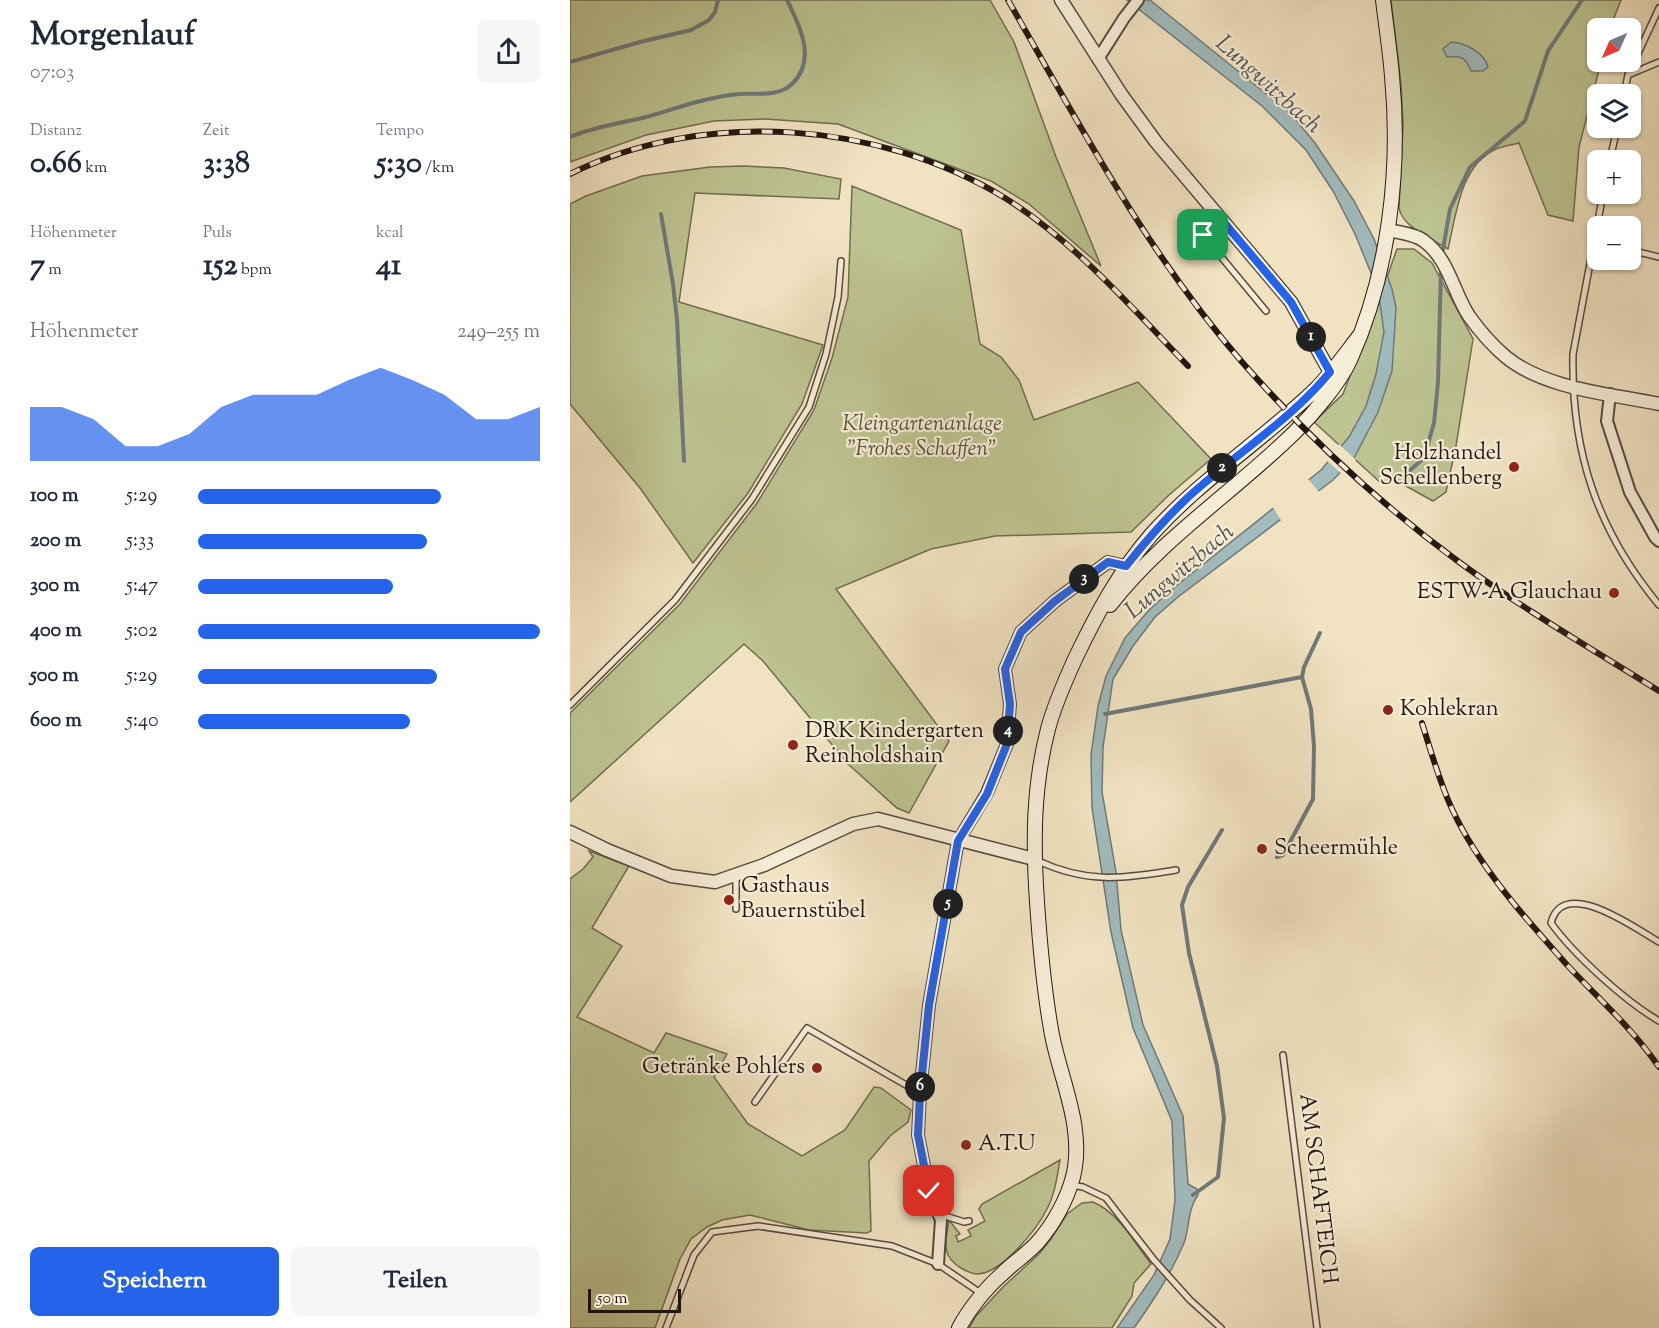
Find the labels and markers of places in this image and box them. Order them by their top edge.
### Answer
pin [1177,209,1228,260]
pin: 1 [1296,322,1326,352]
place label: Holzhandel Schellenberg [1380,438,1502,495]
pin: 2 [1207,453,1237,483]
marker: Holzhandel Schellenberg [1507,460,1521,474]
pin: 3 [1069,564,1099,594]
place label: ESTW-A Glauchau [1417,577,1602,609]
marker: ESTW-A Glauchau [1607,586,1621,600]
place label: Kohlekran [1400,694,1499,726]
marker: Kohlekran [1381,703,1395,717]
place label: DRK Kindergarten Reinholdshain [805,716,984,773]
pin: 4 [993,716,1023,746]
marker: DRK Kindergarten Reinholdshain [786,738,800,752]
place label: Scheermühle [1274,833,1398,865]
marker: Scheermühle [1255,842,1269,856]
place label: Gasthaus Bauernstübel [741,871,866,928]
pin: 5 [933,889,963,919]
marker: Gasthaus Bauernstübel [722,893,736,907]
place label: Getränke Pohlers [642,1052,805,1084]
marker: Getränke Pohlers [810,1061,824,1075]
pin: 6 [905,1072,935,1102]
place label: A.T.U [978,1129,1035,1161]
marker: A.T.U [959,1138,973,1152]
pin [903,1165,954,1216]

